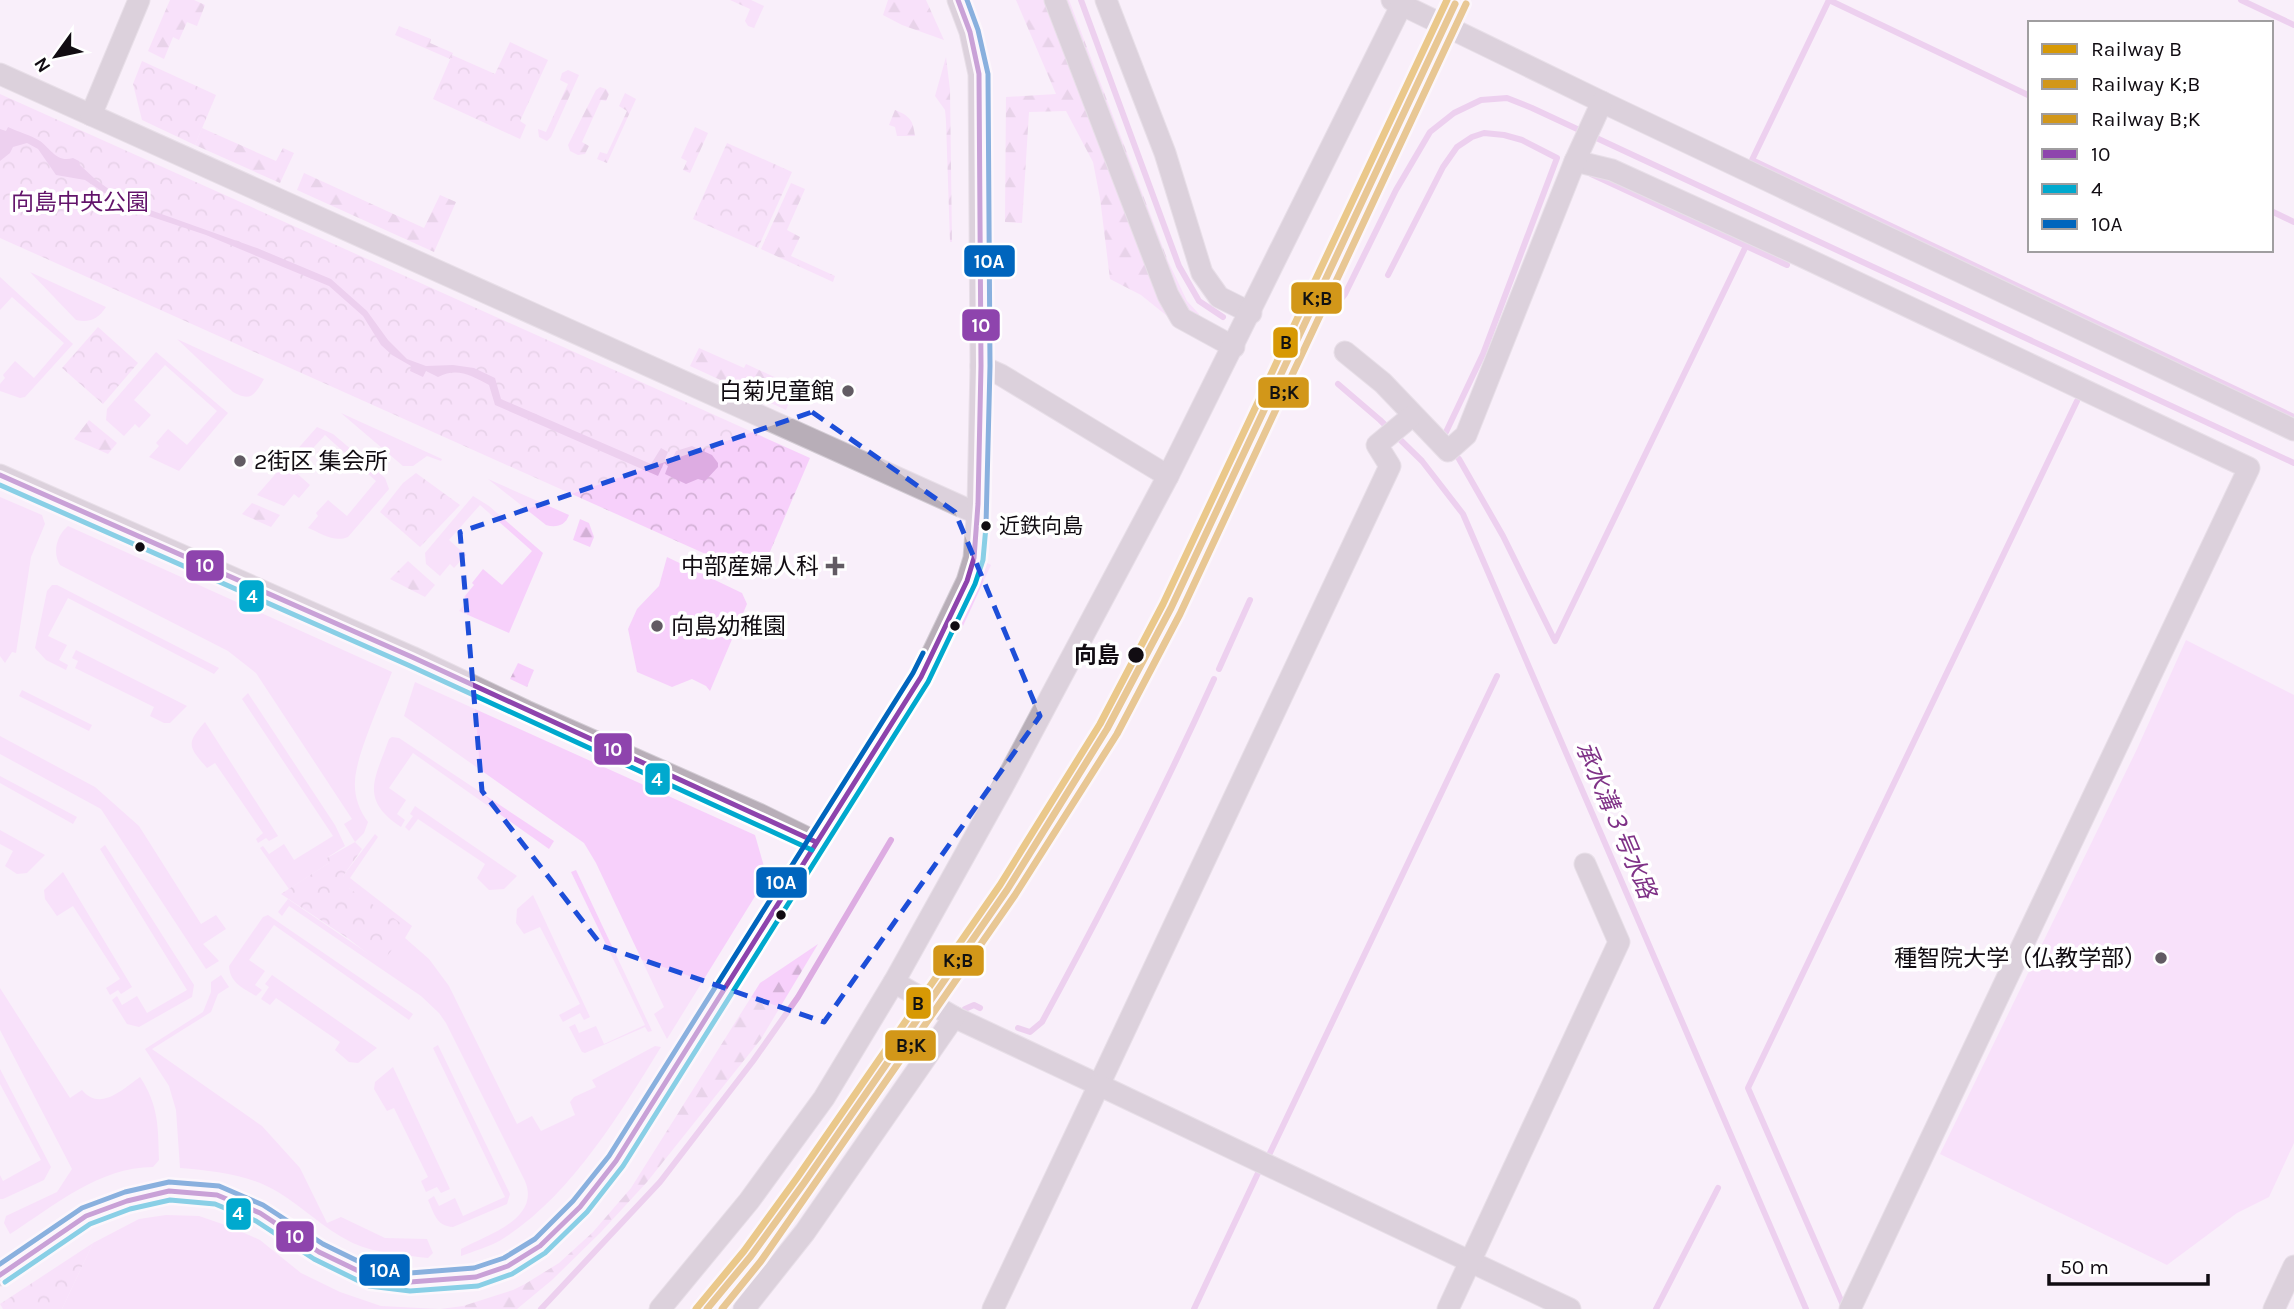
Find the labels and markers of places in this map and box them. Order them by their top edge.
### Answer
place label: 白菊児童館 [719,378,834,405]
marker: 白菊児童館 [840,383,856,399]
place label: 2街区 集会所 [254,448,388,475]
marker: 2街区 集会所 [232,453,248,469]
place label: 近鉄向島 [999,514,1083,538]
marker: 近鉄向島 [979,519,993,533]
unlabelled marker [133,540,147,554]
place label: 中部産婦人科 [681,553,819,580]
marker: 中部産婦人科 [825,556,845,576]
place label: 向島幼稚園 [671,613,786,640]
marker: 向島幼稚園 [649,618,665,634]
unlabelled marker [948,619,962,633]
place label: 向島 [1074,642,1120,669]
marker: 向島 [1126,645,1146,665]
unlabelled marker [774,908,788,922]
place label: 種智院大学（仏教学部） [1894,945,2147,972]
marker: 種智院大学（仏教学部） [2153,950,2169,966]

